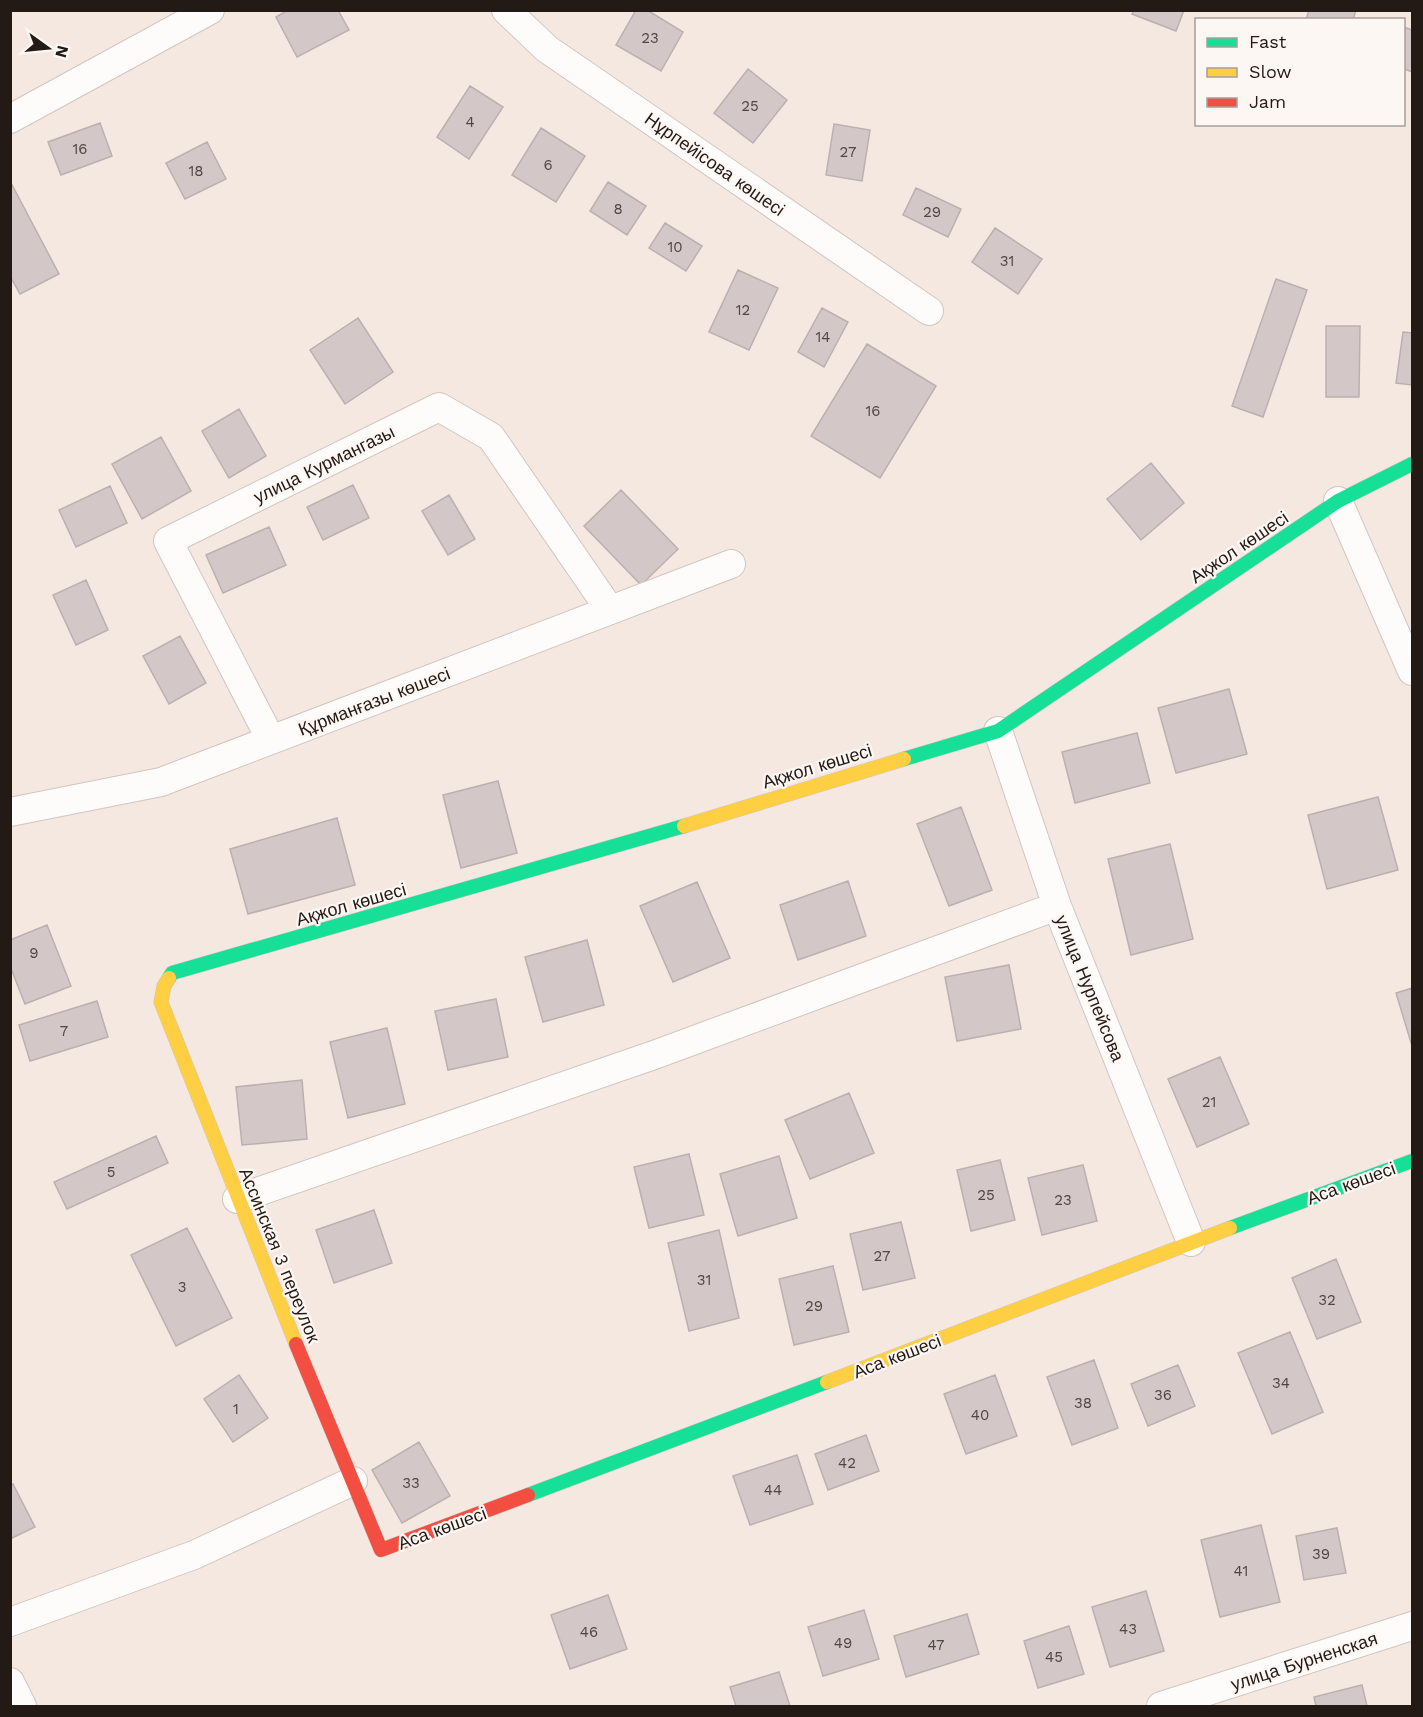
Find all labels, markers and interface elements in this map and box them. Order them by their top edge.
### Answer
north arrow [18,18,78,78]
legend [1195,18,1405,126]
house number: 23 [641,29,659,47]
text: Fast [1249,31,1287,52]
text: N [51,44,73,60]
text: Slow [1249,61,1292,82]
text: Jam [1249,91,1286,112]
house number: 25 [741,97,759,115]
street label: Нұрпейісова көшесі [641,108,789,220]
house number: 4 [465,113,475,131]
house number: 16 [73,140,87,158]
house number: 27 [840,143,856,161]
house number: 6 [543,156,553,174]
house number: 18 [188,162,204,180]
house number: 8 [613,200,623,218]
house number: 29 [923,203,941,221]
house number: 10 [667,238,683,256]
house number: 31 [1000,252,1014,270]
house number: 12 [736,301,750,319]
house number: 14 [815,328,831,346]
house number: 16 [866,402,880,420]
street label: улица Курмангазы [250,421,398,507]
street label: Ақжол көшесі [1186,507,1292,587]
street label: Құрманғазы көшесі [295,662,453,740]
street label: Ақжол көшесі [760,739,874,793]
street label: Ақжол көшесі [294,878,408,930]
street label: улица Нурпейсова [1051,912,1129,1065]
house number: 9 [29,944,39,962]
house number: 7 [60,1022,68,1040]
house number: 21 [1202,1093,1216,1111]
street label: Аса көшесі [1304,1157,1398,1209]
house number: 5 [107,1163,115,1181]
street label: Ассинская 3 переулок [235,1165,325,1346]
house number: 25 [977,1186,995,1204]
house number: 23 [1054,1191,1072,1209]
house number: 27 [874,1247,890,1265]
house number: 31 [697,1271,711,1289]
house number: 3 [178,1278,186,1296]
house number: 32 [1318,1291,1336,1309]
house number: 29 [805,1297,823,1315]
street label: Аса көшесі [850,1330,944,1382]
house number: 34 [1272,1374,1290,1392]
house number: 36 [1154,1386,1172,1404]
house number: 38 [1074,1394,1092,1412]
house number: 1 [233,1400,239,1418]
house number: 40 [971,1406,989,1424]
house number: 42 [838,1454,856,1472]
house number: 33 [402,1474,420,1492]
house number: 44 [764,1481,782,1499]
street label: Аса көшесі [395,1502,489,1554]
house number: 39 [1312,1545,1330,1563]
house number: 41 [1234,1562,1248,1580]
house number: 43 [1119,1620,1137,1638]
house number: 46 [580,1623,598,1641]
street label: улица Бурненская [1228,1627,1380,1695]
house number: 49 [834,1634,852,1652]
house number: 47 [928,1636,944,1654]
house number: 45 [1045,1648,1063,1666]

